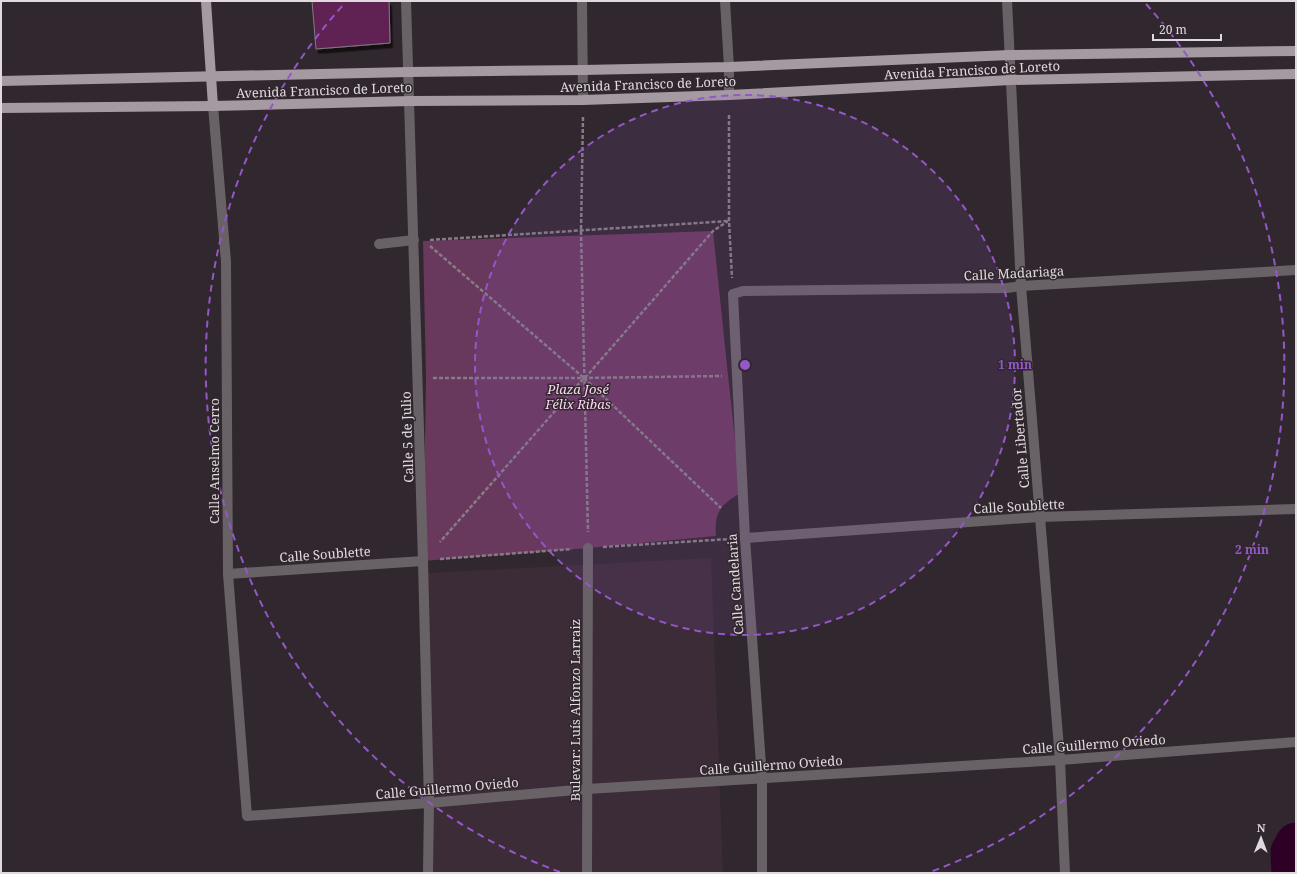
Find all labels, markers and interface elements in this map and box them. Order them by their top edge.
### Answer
scale bar [1153,16,1221,42]
text: 20 m [1159,21,1187,38]
street label: Avenida Francisco de Loreto [884,56,1060,84]
street label: Avenida Francisco de Loreto [560,72,736,96]
street label: Avenida Francisco de Loreto [236,78,412,102]
street label: Calle Madariaga [963,261,1065,285]
text: 1 min [998,356,1032,373]
centre of rings [738,358,752,372]
park label: Plaza José Félix Ribas [544,380,611,413]
street label: Calle Libertador [1007,387,1033,489]
street label: Calle 5 de Julio [396,391,418,483]
street label: Calle Anselmo Cerro [205,398,223,524]
street label: Calle Soublette [973,495,1065,517]
street label: Calle Candelaria [722,533,748,635]
text: 2 min [1235,541,1269,558]
street label: Calle Soublette [279,542,371,566]
street label: Bulevar: Luís Alfonzo Larraiz [566,619,584,801]
street label: Calle Guillermo Oviedo [1022,730,1166,758]
street label: Calle Guillermo Oviedo [699,751,843,779]
street label: Calle Guillermo Oviedo [375,773,519,803]
north arrow [1241,818,1281,858]
text: N [1257,820,1266,835]

